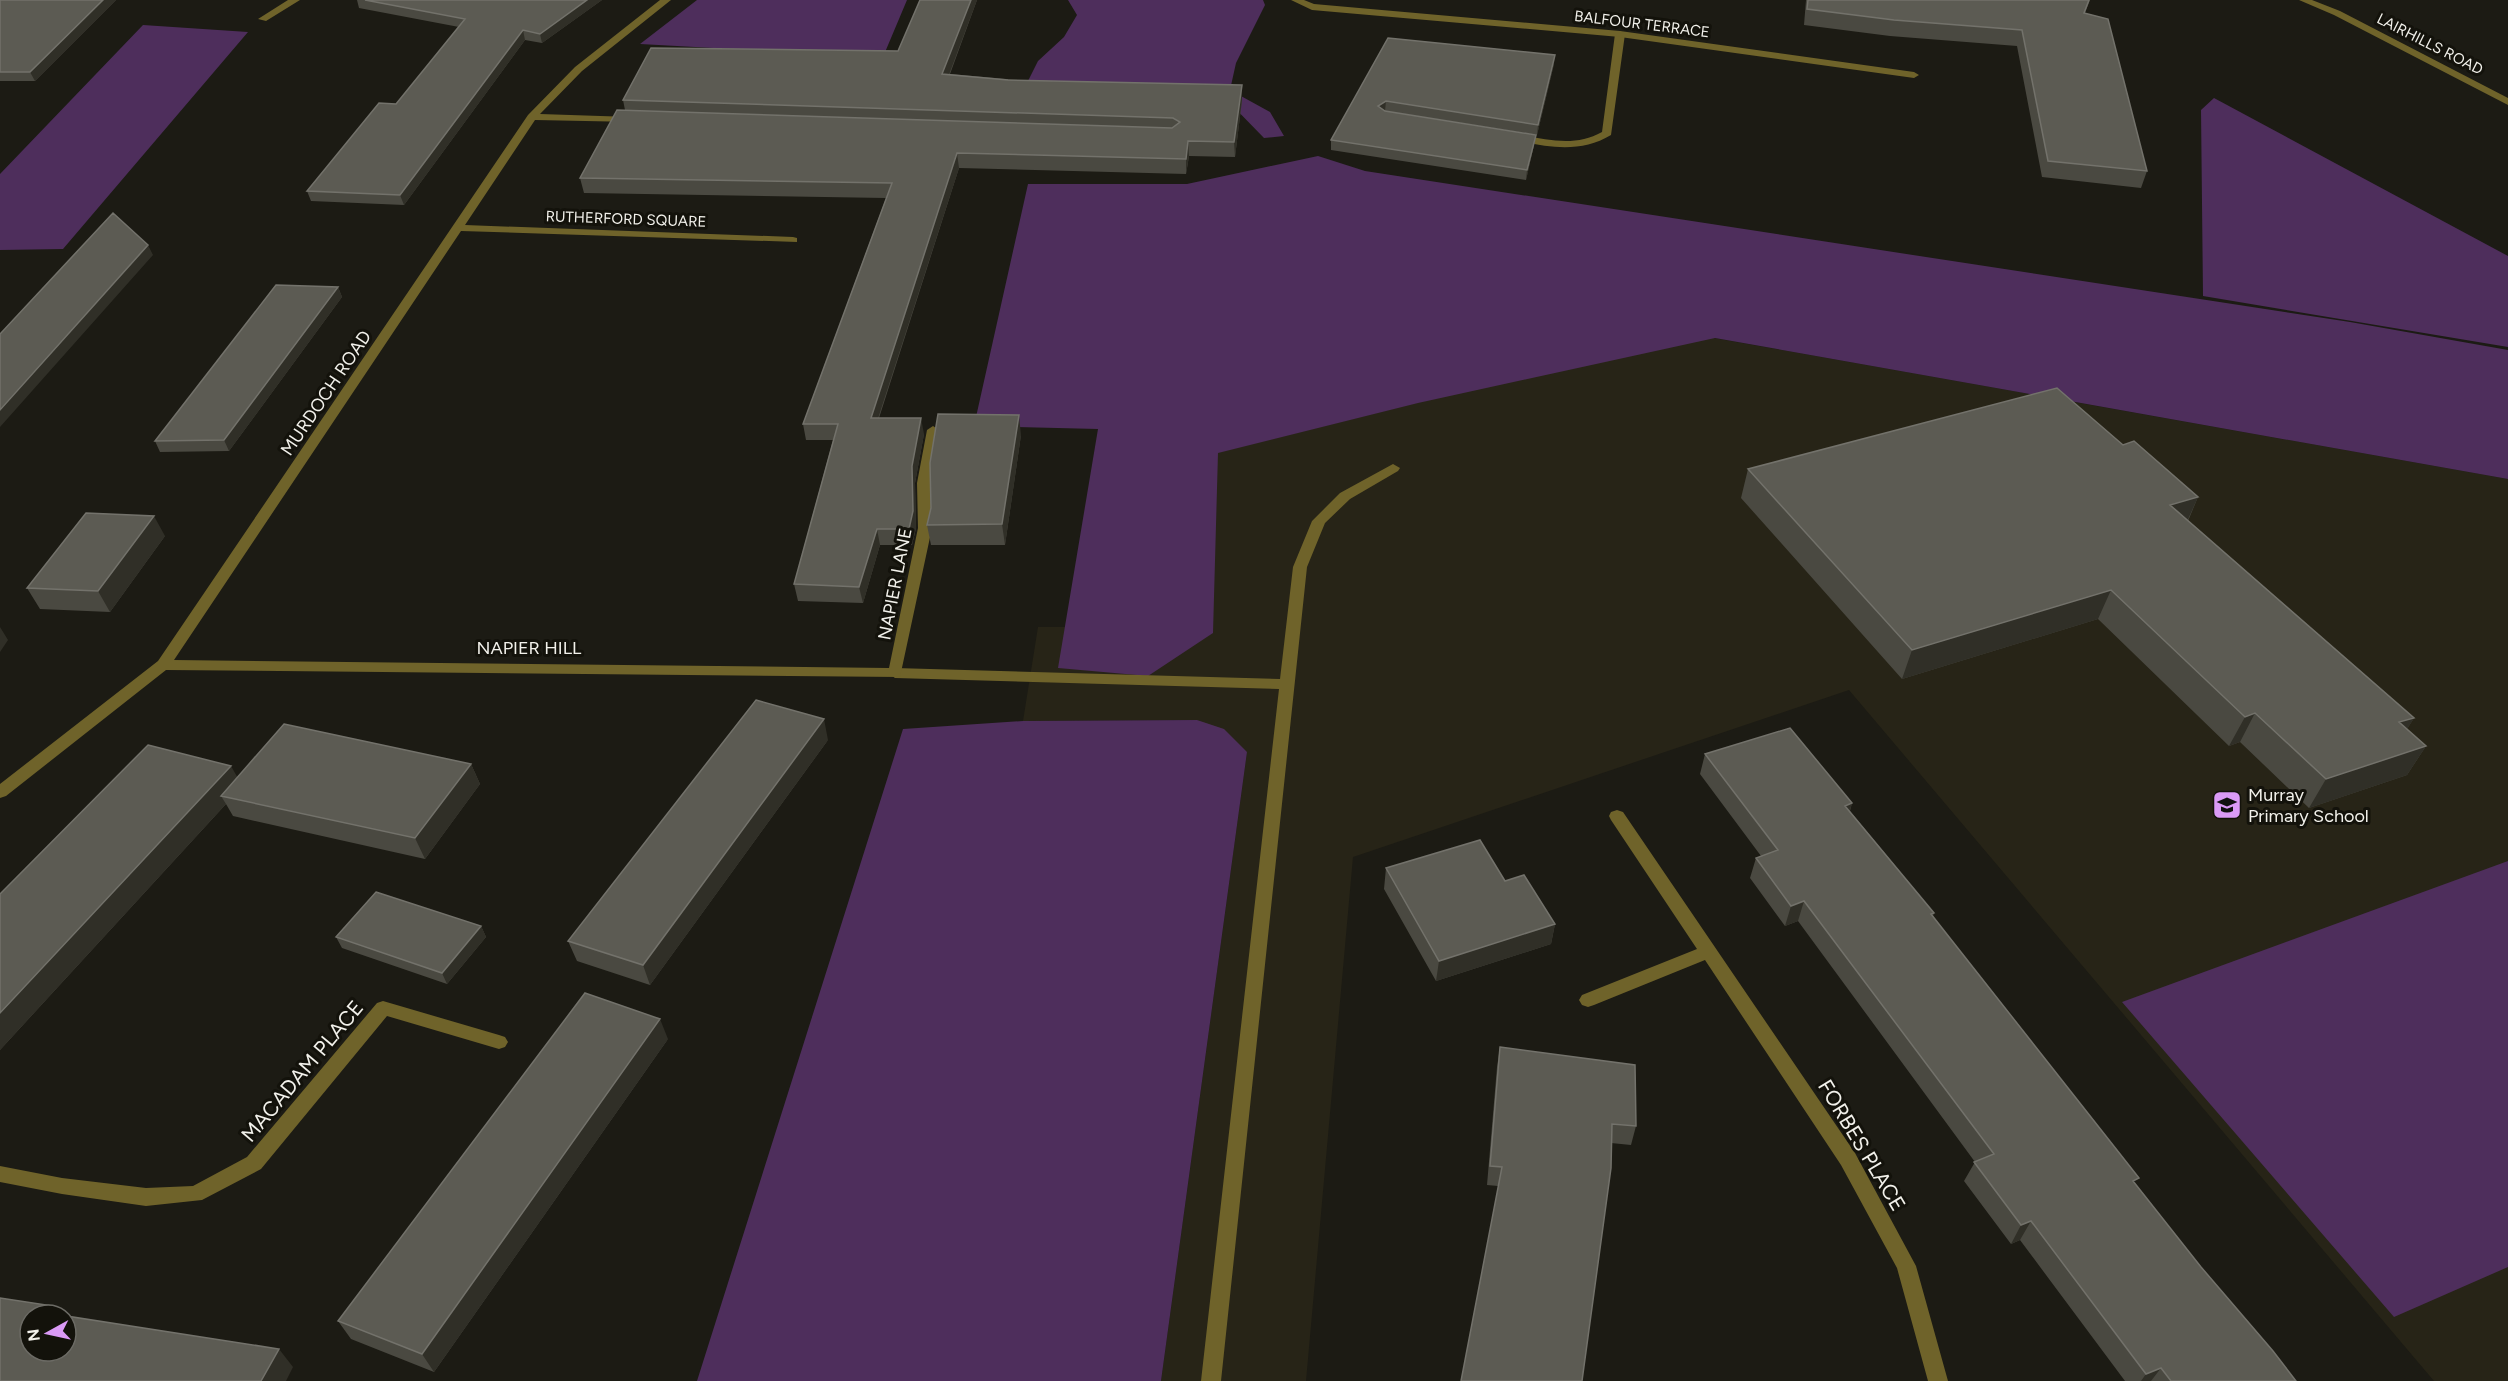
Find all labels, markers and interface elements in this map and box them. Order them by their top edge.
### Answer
street label: BALFOUR TERRACE [1573,7,1711,41]
street label: LAIRHILLS ROAD [2374,9,2486,79]
street label: RUTHERFORD SQUARE [545,207,707,231]
street label: MURDOCH ROAD [276,326,376,460]
street label: NAPIER LANE [873,526,917,642]
street label: NAPIER HILL [477,637,582,659]
place label: Murray Primary School [2248,784,2369,827]
school or university icon: Murray Primary School [2211,789,2243,821]
street label: MACADAM PLACE [236,995,368,1147]
street label: FORBES PLACE [1813,1075,1911,1215]
north arrow [18,1303,78,1363]
text: N [23,1328,44,1342]

